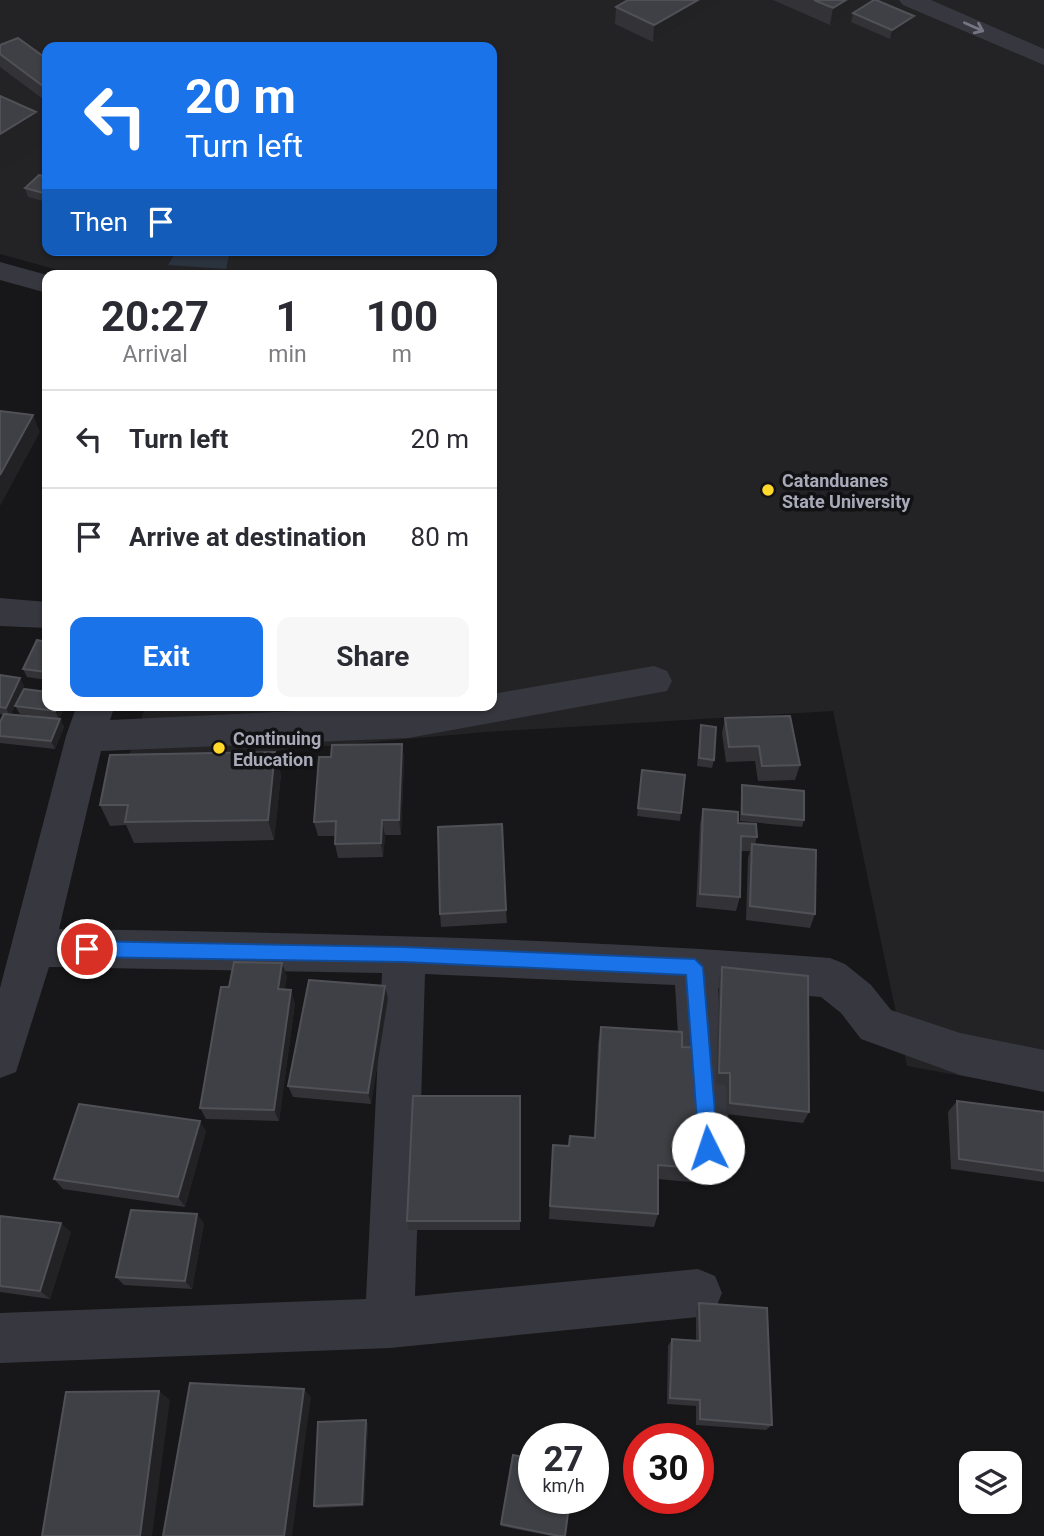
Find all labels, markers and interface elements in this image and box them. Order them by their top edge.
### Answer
one-way arrow [963,22,984,35]
text: 20 m [185,68,296,125]
icon: left [70,70,161,161]
text: Turn left [185,127,303,165]
icon: arrive [142,203,180,241]
text: Then [70,207,128,237]
text: 20:27 [101,292,209,341]
text: 1 [275,292,300,341]
text: 100 [366,292,438,341]
text: Arrival [122,341,188,368]
text: min [268,341,307,368]
text: m [392,341,412,368]
icon: left [70,420,108,458]
text: Turn left [129,424,228,454]
text: 20 m [411,424,469,454]
place label: Catanduanes State University [782,470,911,512]
marker: Catanduanes State University [760,482,776,498]
icon: arrive [70,518,108,556]
text: Arrive at destination [129,522,366,552]
text: 80 m [411,522,469,552]
button: Exit [70,617,263,697]
button: Share [277,617,469,697]
place label: Continuing Education [233,728,321,770]
marker: Continuing Education [211,740,227,756]
pin [57,919,117,979]
icon: arrive [68,930,106,968]
position arrow [671,1111,745,1185]
speed limit sign: 30 [623,1423,714,1514]
text: 27 [543,1439,584,1480]
map controls [959,1451,1022,1514]
button: layers [959,1451,1022,1514]
text: km/h [542,1475,585,1496]

